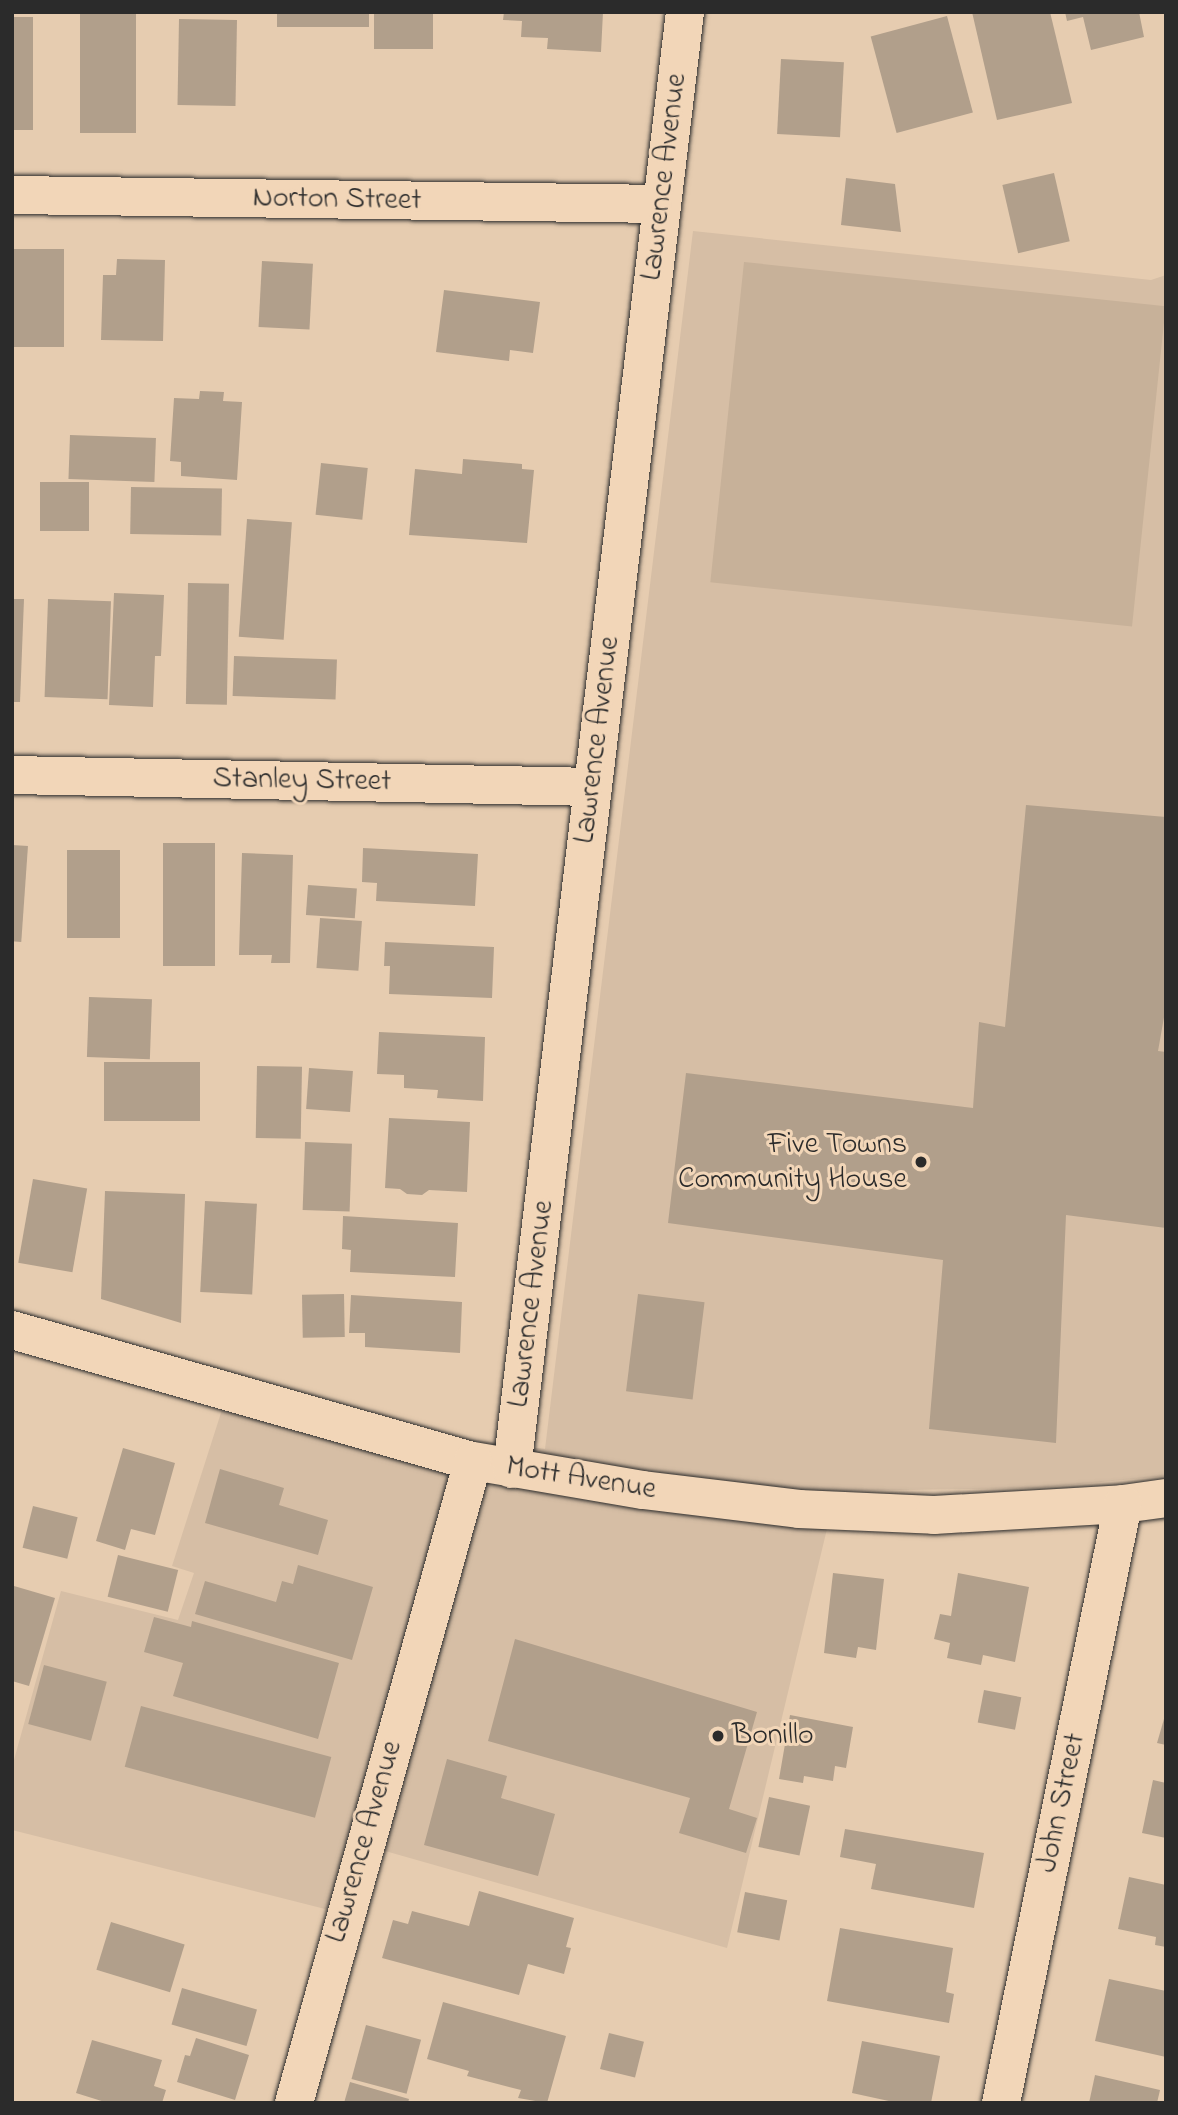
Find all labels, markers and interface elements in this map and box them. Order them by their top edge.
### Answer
street label: Lawrence Avenue [634,71,696,283]
street label: Norton Street [252,181,422,219]
street label: Lawrence Avenue [567,634,629,846]
street label: Stanley Street [212,761,392,801]
place label: Five Towns Community House [678,1127,907,1198]
marker: Five Towns Community House [913,1154,929,1170]
street label: Lawrence Avenue [501,1198,563,1410]
street label: Mott Avenue [504,1449,658,1509]
place label: Bonillo [732,1718,814,1754]
marker: Bonillo [710,1728,726,1744]
street label: John Street [1030,1730,1094,1876]
street label: Lawrence Avenue [319,1737,411,1947]

